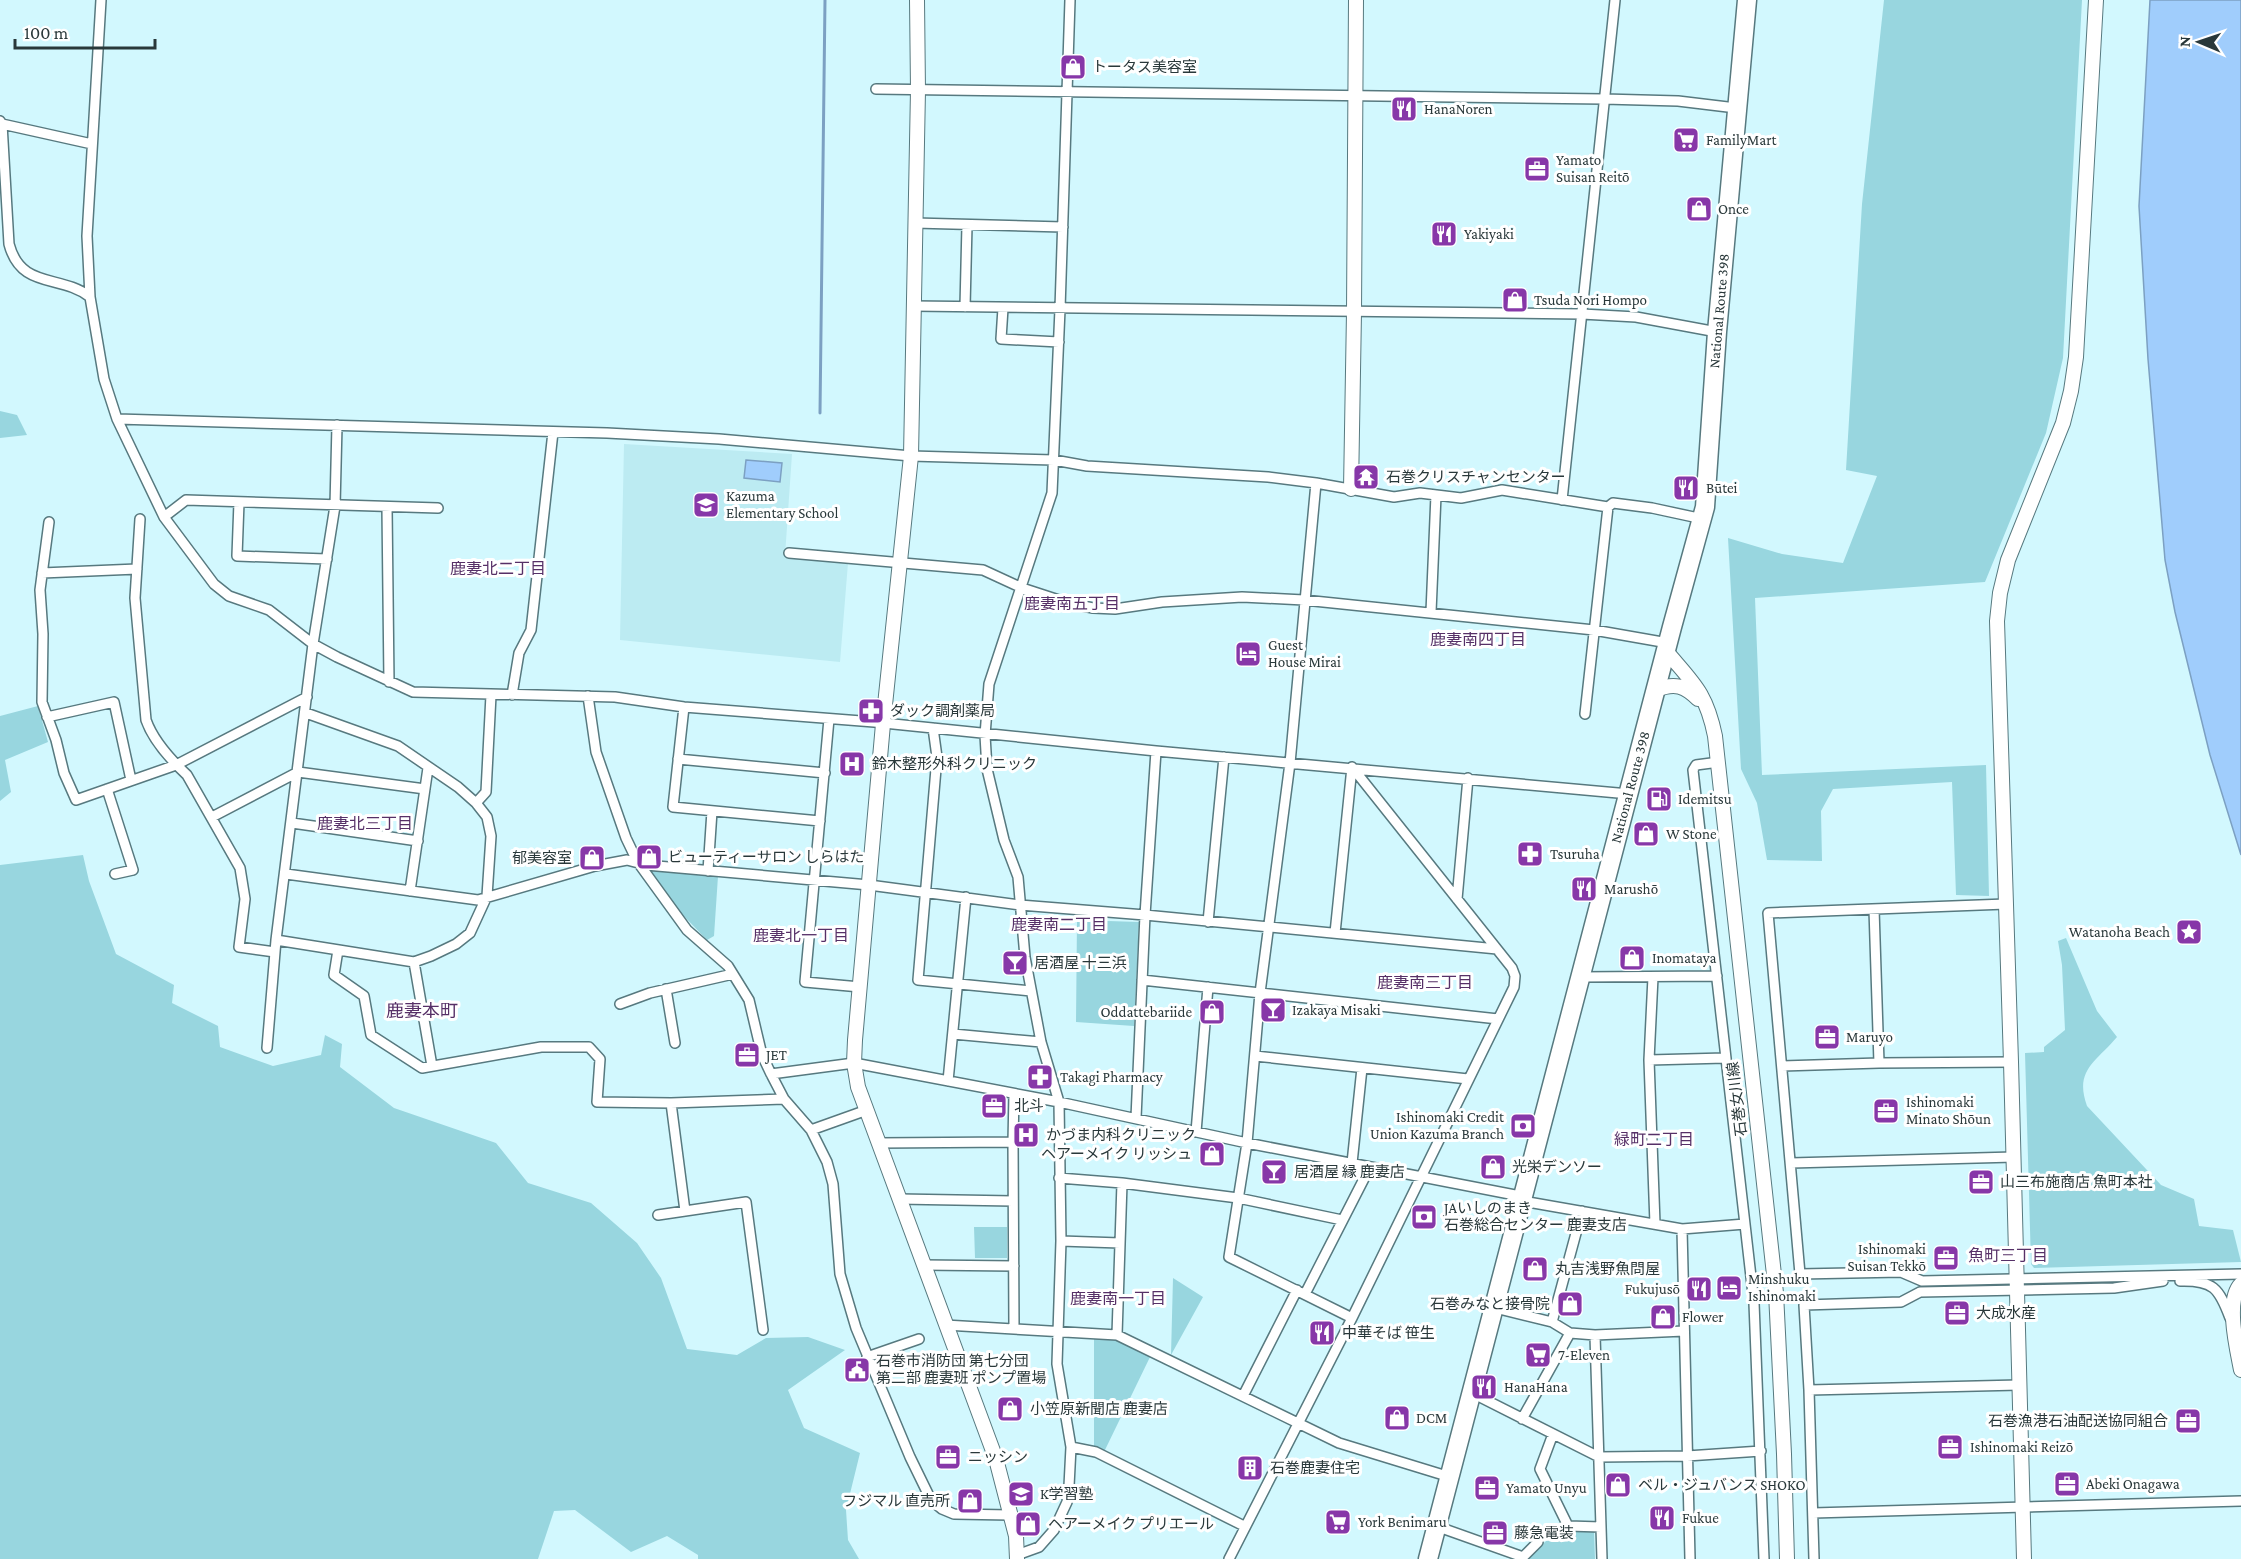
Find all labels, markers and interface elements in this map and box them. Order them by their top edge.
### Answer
scale bar [15,12,154,50]
north arrow [2169,12,2229,72]
text: 100 m [24,23,69,43]
text: N [2176,36,2193,47]
shop icon: トータス美容室 [1058,52,1088,82]
place label: トータス美容室 [1092,59,1197,75]
restaurant icon: HanaNoren [1389,94,1419,124]
place label: HanaNoren [1424,101,1493,117]
supermarket icon: FamilyMart [1671,125,1701,155]
place label: FamilyMart [1706,132,1778,149]
place label: Yamato Suisan Reitō [1556,152,1630,185]
office icon: Yamato Suisan Reitō [1522,154,1552,184]
shop icon: Once [1684,194,1714,224]
place label: Once [1718,201,1749,217]
restaurant icon: Yakiyaki [1429,219,1459,249]
place label: Yakiyaki [1464,226,1514,243]
street label: National Route 398 [1706,253,1732,369]
shop icon: Tsuda Nori Hompo [1500,285,1530,315]
place label: Tsuda Nori Hompo [1534,292,1647,309]
temple icon: 石巻クリスチャンセンター [1351,462,1381,492]
place label: 石巻クリスチャンセンター [1386,469,1566,485]
restaurant icon: Būtei [1671,473,1701,503]
place label: Būtei [1706,480,1738,496]
place label: Kazuma Elementary School [726,488,838,522]
school or university icon: Kazuma Elementary School [691,490,721,520]
district label: 鹿妻北二丁目 [450,560,546,577]
district label: 鹿妻南五丁目 [1024,595,1120,612]
district label: 鹿妻南四丁目 [1430,631,1526,648]
place label: Guest House Mirai [1268,637,1341,670]
hotel icon: Guest House Mirai [1233,639,1263,669]
pharmacy icon: ダック調剤薬局 [856,696,886,726]
place label: ダック調剤薬局 [890,703,995,719]
street label: National Route 398 [1607,729,1653,845]
hospital icon: 鈴木整形外科クリニック [837,749,867,779]
place label: 鈴木整形外科クリニック [872,756,1037,772]
fuel station icon: Idemitsu [1644,784,1674,814]
place label: Idemitsu [1678,791,1732,807]
district label: 鹿妻北三丁目 [317,815,413,832]
shop icon: W Stone [1631,819,1661,849]
place label: W Stone [1666,826,1717,842]
pharmacy icon: Tsuruha [1515,839,1545,869]
shop icon: ビューティーサロン しらはた [634,842,664,872]
shop icon: 郁美容室 [577,843,607,873]
place label: Tsuruha [1550,846,1600,862]
place label: ビューティーサロン しらはた [668,849,864,865]
place label: 郁美容室 [512,850,572,866]
restaurant icon: Marushō [1569,874,1599,904]
place label: Marushō [1604,881,1658,897]
district label: 鹿妻南二丁目 [1011,916,1107,933]
place icon: Watanoha Beach [2174,917,2204,947]
place label: Watanoha Beach [2069,924,2170,940]
district label: 鹿妻北一丁目 [753,927,849,944]
shop icon: Inomataya [1617,943,1647,973]
bar icon: 居酒屋 十三浜 [1000,948,1030,978]
place label: Inomataya [1652,950,1717,967]
place label: 居酒屋 十三浜 [1034,955,1127,971]
district label: 鹿妻南三丁目 [1377,974,1473,991]
bar icon: Izakaya Misaki [1258,995,1288,1025]
shop icon: Oddattebariide [1197,997,1227,1027]
district label: 鹿妻本町 [386,1001,458,1021]
place label: Izakaya Misaki [1292,1002,1381,1019]
place label: Oddattebariide [1101,1004,1192,1020]
office icon: Maruyo [1812,1022,1842,1052]
place label: Maruyo [1846,1029,1893,1046]
office icon: JET [732,1040,762,1070]
place label: JET [764,1047,787,1064]
street label: 石巻女川線 [1724,1061,1750,1137]
pharmacy icon: Takagi Pharmacy [1025,1062,1055,1092]
place label: Takagi Pharmacy [1060,1069,1163,1086]
office icon: 北斗 [979,1091,1009,1121]
place label: Ishinomaki Minato Shōun [1906,1094,1991,1127]
office icon: Ishinomaki Minato Shōun [1871,1096,1901,1126]
place label: 北斗 [1014,1097,1044,1114]
place label: Ishinomaki Credit Union Kazuma Branch [1370,1109,1505,1142]
bank icon: Ishinomaki Credit Union Kazuma Branch [1508,1111,1538,1141]
hospital icon: かづま内科クリニック [1011,1120,1041,1150]
place label: かづま内科クリニック [1046,1127,1196,1143]
district label: 緑町二丁目 [1614,1131,1694,1148]
shop icon: ヘアーメイク リッシュ [1197,1139,1227,1169]
place label: ヘアーメイク リッシュ [1041,1146,1192,1162]
shop icon: 光栄デンソー [1478,1152,1508,1182]
bar icon: 居酒屋 縁 鹿妻店 [1259,1157,1289,1187]
place label: 光栄デンソー [1512,1159,1602,1175]
place label: 居酒屋 縁 鹿妻店 [1294,1164,1405,1180]
office icon: 山三布施商店 魚町本社 [1966,1167,1996,1197]
place label: 山三布施商店 魚町本社 [2000,1173,2153,1190]
place label: JAいしのまき 石巻総合センター 鹿妻支店 [1442,1200,1627,1233]
bank icon: JAいしのまき 石巻総合センター 鹿妻支店 [1409,1202,1439,1232]
place label: Ishinomaki Suisan Tekkō [1848,1241,1926,1274]
office icon: Ishinomaki Suisan Tekkō [1931,1243,1961,1273]
district label: 魚町三丁目 [1968,1246,2048,1264]
shop icon: 丸吉浅野魚問屋 [1520,1254,1550,1284]
place label: 丸吉浅野魚問屋 [1555,1260,1660,1277]
place label: Minshuku Ishinomaki [1748,1271,1816,1304]
hotel icon: Minshuku Ishinomaki [1714,1273,1744,1303]
restaurant icon: Fukujusō [1684,1274,1714,1304]
place label: Fukujusō [1625,1281,1680,1298]
shop icon: 石巻みなと接骨院 [1555,1289,1585,1319]
district label: 鹿妻南一丁目 [1070,1290,1166,1307]
place label: 石巻みなと接骨院 [1430,1296,1550,1312]
office icon: 大成水産 [1942,1298,1972,1328]
shop icon: Flower [1648,1302,1678,1332]
place label: 大成水産 [1976,1305,2036,1321]
place label: Flower [1682,1309,1724,1325]
restaurant icon: 中華そば 笹生 [1307,1318,1337,1348]
place label: 中華そば 笹生 [1342,1325,1435,1341]
supermarket icon: 7-Eleven [1523,1340,1553,1370]
place label: 7-Eleven [1558,1347,1610,1363]
place label: 石巻市消防団 第七分団 第二部 鹿妻班 ポンプ置場 [876,1353,1046,1386]
public building icon: 石巻市消防団 第七分団 第二部 鹿妻班 ポンプ置場 [842,1355,872,1385]
restaurant icon: HanaHana [1469,1372,1499,1402]
place label: HanaHana [1504,1379,1568,1395]
shop icon: 小笠原新聞店 鹿妻店 [995,1394,1025,1424]
place label: 小笠原新聞店 鹿妻店 [1030,1401,1168,1417]
shop icon: DCM [1382,1403,1412,1433]
office icon: 石巻漁港石油配送協同組合 [2173,1406,2203,1436]
place label: DCM [1416,1410,1447,1426]
place label: 石巻漁港石油配送協同組合 [1988,1412,2168,1429]
office icon: Ishinomaki Reizō [1935,1432,1965,1462]
place label: Ishinomaki Reizō [1970,1439,2073,1455]
office icon: ニッシン [933,1442,963,1472]
place label: ニッシン [968,1449,1028,1465]
building icon: 石巻鹿妻住宅 [1235,1453,1265,1483]
place label: 石巻鹿妻住宅 [1270,1460,1360,1476]
office icon: Abeki Onagawa [2052,1469,2082,1499]
shop icon: ベル・ジュバンス SHOKO [1603,1470,1633,1500]
office icon: Yamato Unyu [1472,1473,1502,1503]
place label: Abeki Onagawa [2086,1476,2180,1493]
place label: ベル・ジュバンス SHOKO [1638,1477,1806,1493]
school or university icon: K学習塾 [1006,1479,1036,1509]
place label: Yamato Unyu [1506,1480,1587,1497]
shop icon: フジマル 直売所 [955,1486,985,1516]
place label: K学習塾 [1040,1486,1094,1502]
place label: フジマル 直売所 [842,1492,950,1509]
restaurant icon: Fukue [1647,1503,1677,1533]
supermarket icon: York Benimaru [1323,1507,1353,1537]
shop icon: ヘアーメイク プリエール [1013,1509,1043,1539]
place label: Fukue [1682,1510,1719,1526]
place label: York Benimaru [1358,1514,1447,1530]
place label: ヘアーメイク プリエール [1048,1516,1214,1532]
office icon: 藤急電装 [1480,1518,1510,1548]
place label: 藤急電装 [1514,1525,1574,1541]

